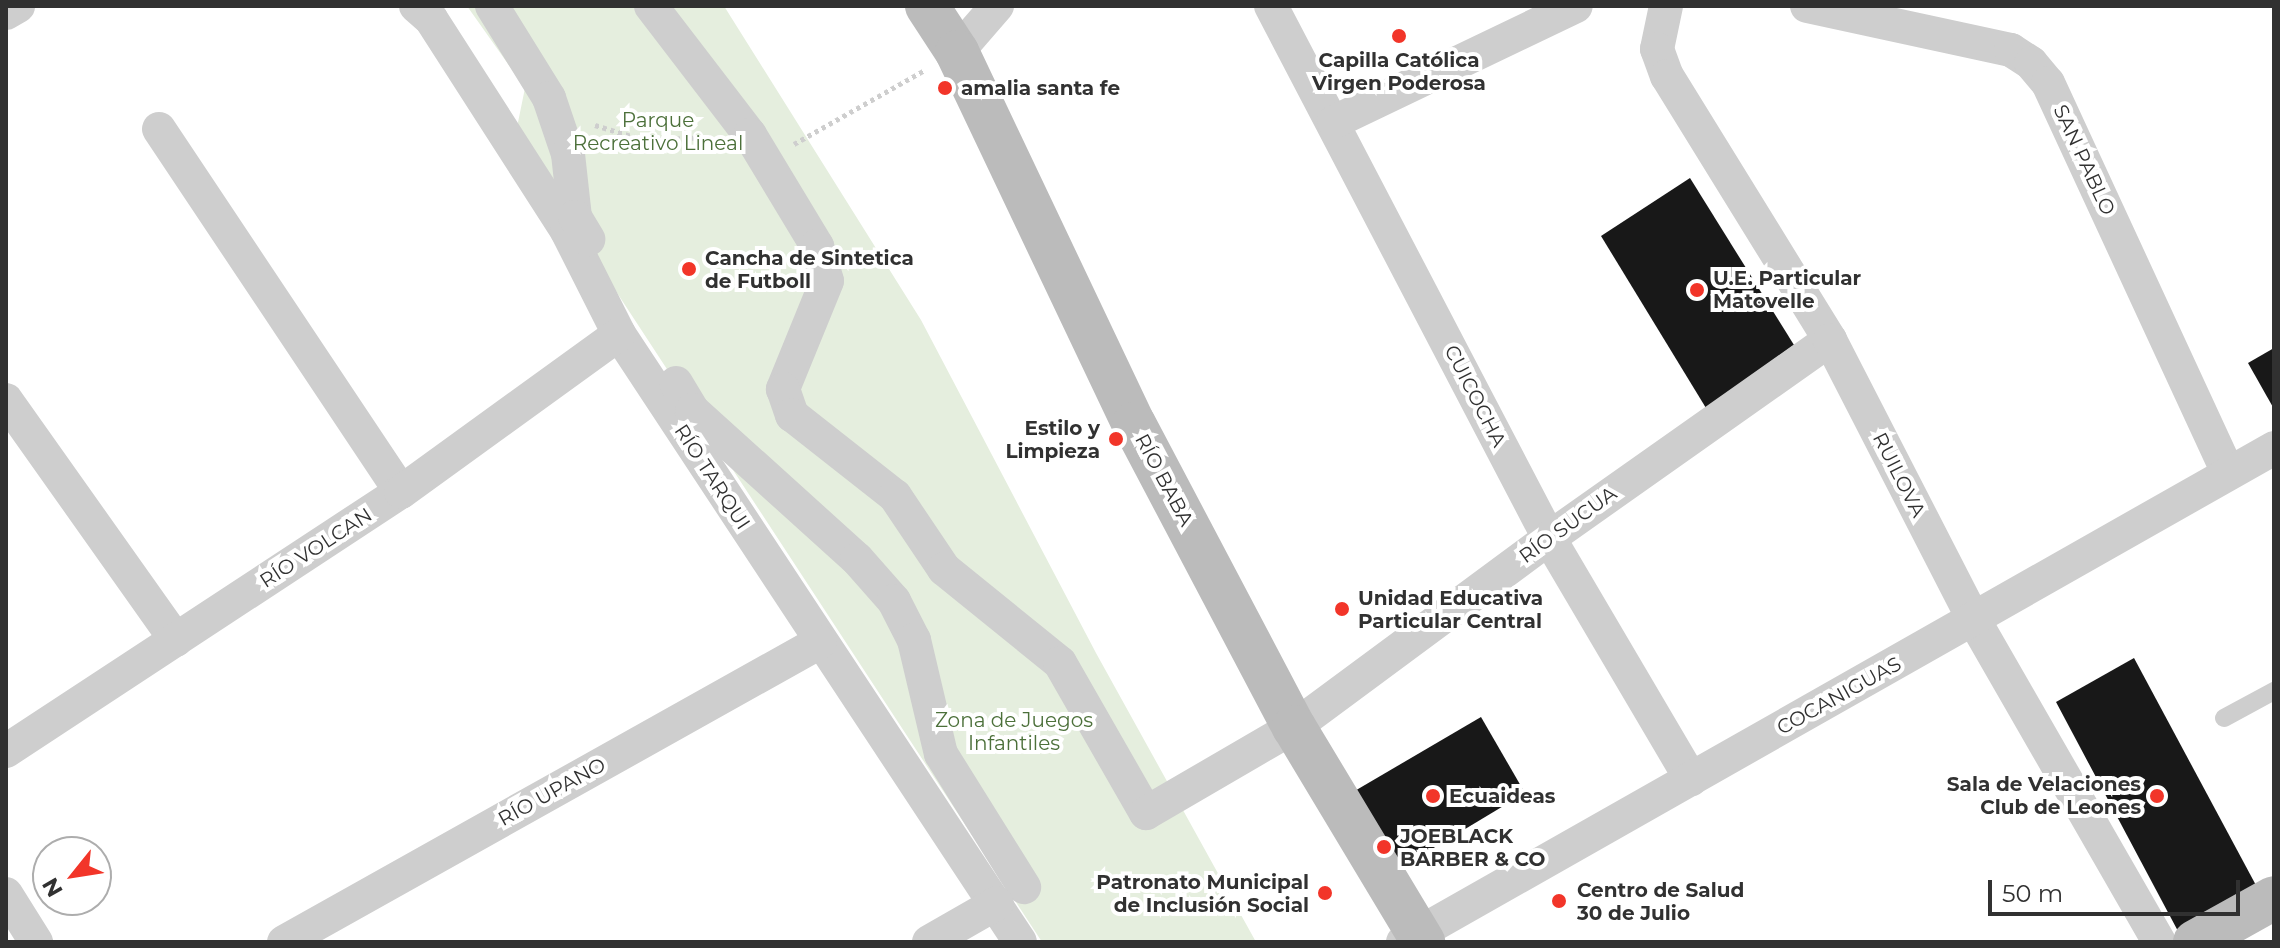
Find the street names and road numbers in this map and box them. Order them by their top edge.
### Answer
street label: SAN PABLO [2048,101,2120,219]
street label: CUICOCHA [1439,341,1511,451]
street label: RÍO TARQUI [669,420,755,534]
street label: RUILOVA [1867,429,1931,521]
street label: RÍO BABA [1130,430,1198,530]
street label: RÍO SUCUA [1515,482,1621,568]
street label: RÍO VOLCAN [255,503,377,593]
street label: COCANIGUAS [1773,652,1905,740]
street label: RÍO UPANO [494,753,610,831]

